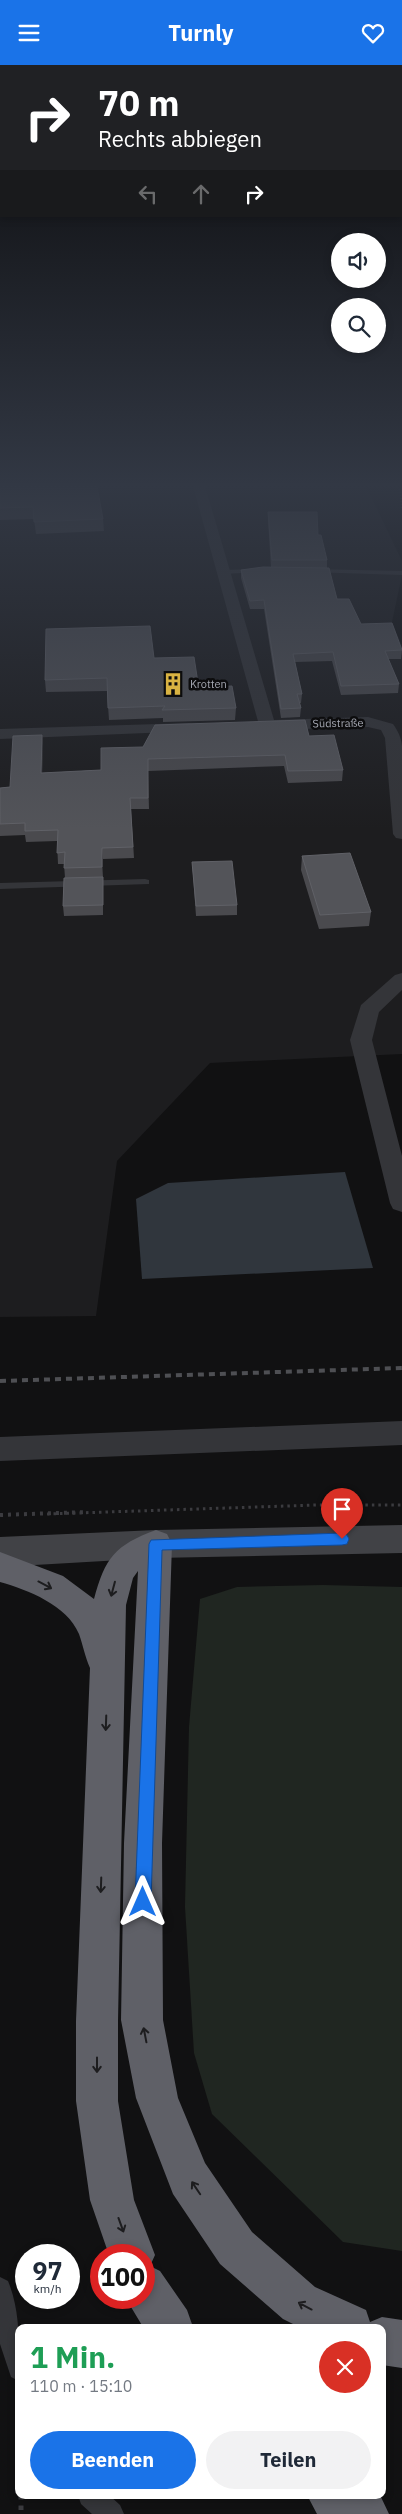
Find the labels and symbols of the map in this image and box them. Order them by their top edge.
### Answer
building icon: Krotten [160,671,186,697]
place label: Krotten [190,677,227,691]
street label: Südstraße [312,716,364,730]
pin [321,1488,363,1539]
one-way arrow [38,1580,53,1590]
one-way arrow [108,1581,118,1597]
one-way arrow [101,1715,110,1731]
position arrow [116,1875,168,1927]
one-way arrow [96,1877,106,1893]
one-way arrow [140,2027,149,2043]
one-way arrow [92,2057,102,2073]
one-way arrow [191,2181,201,2195]
one-way arrow [117,2217,126,2232]
speed limit sign: 100 [90,2244,155,2309]
one-way arrow [298,2301,313,2311]

